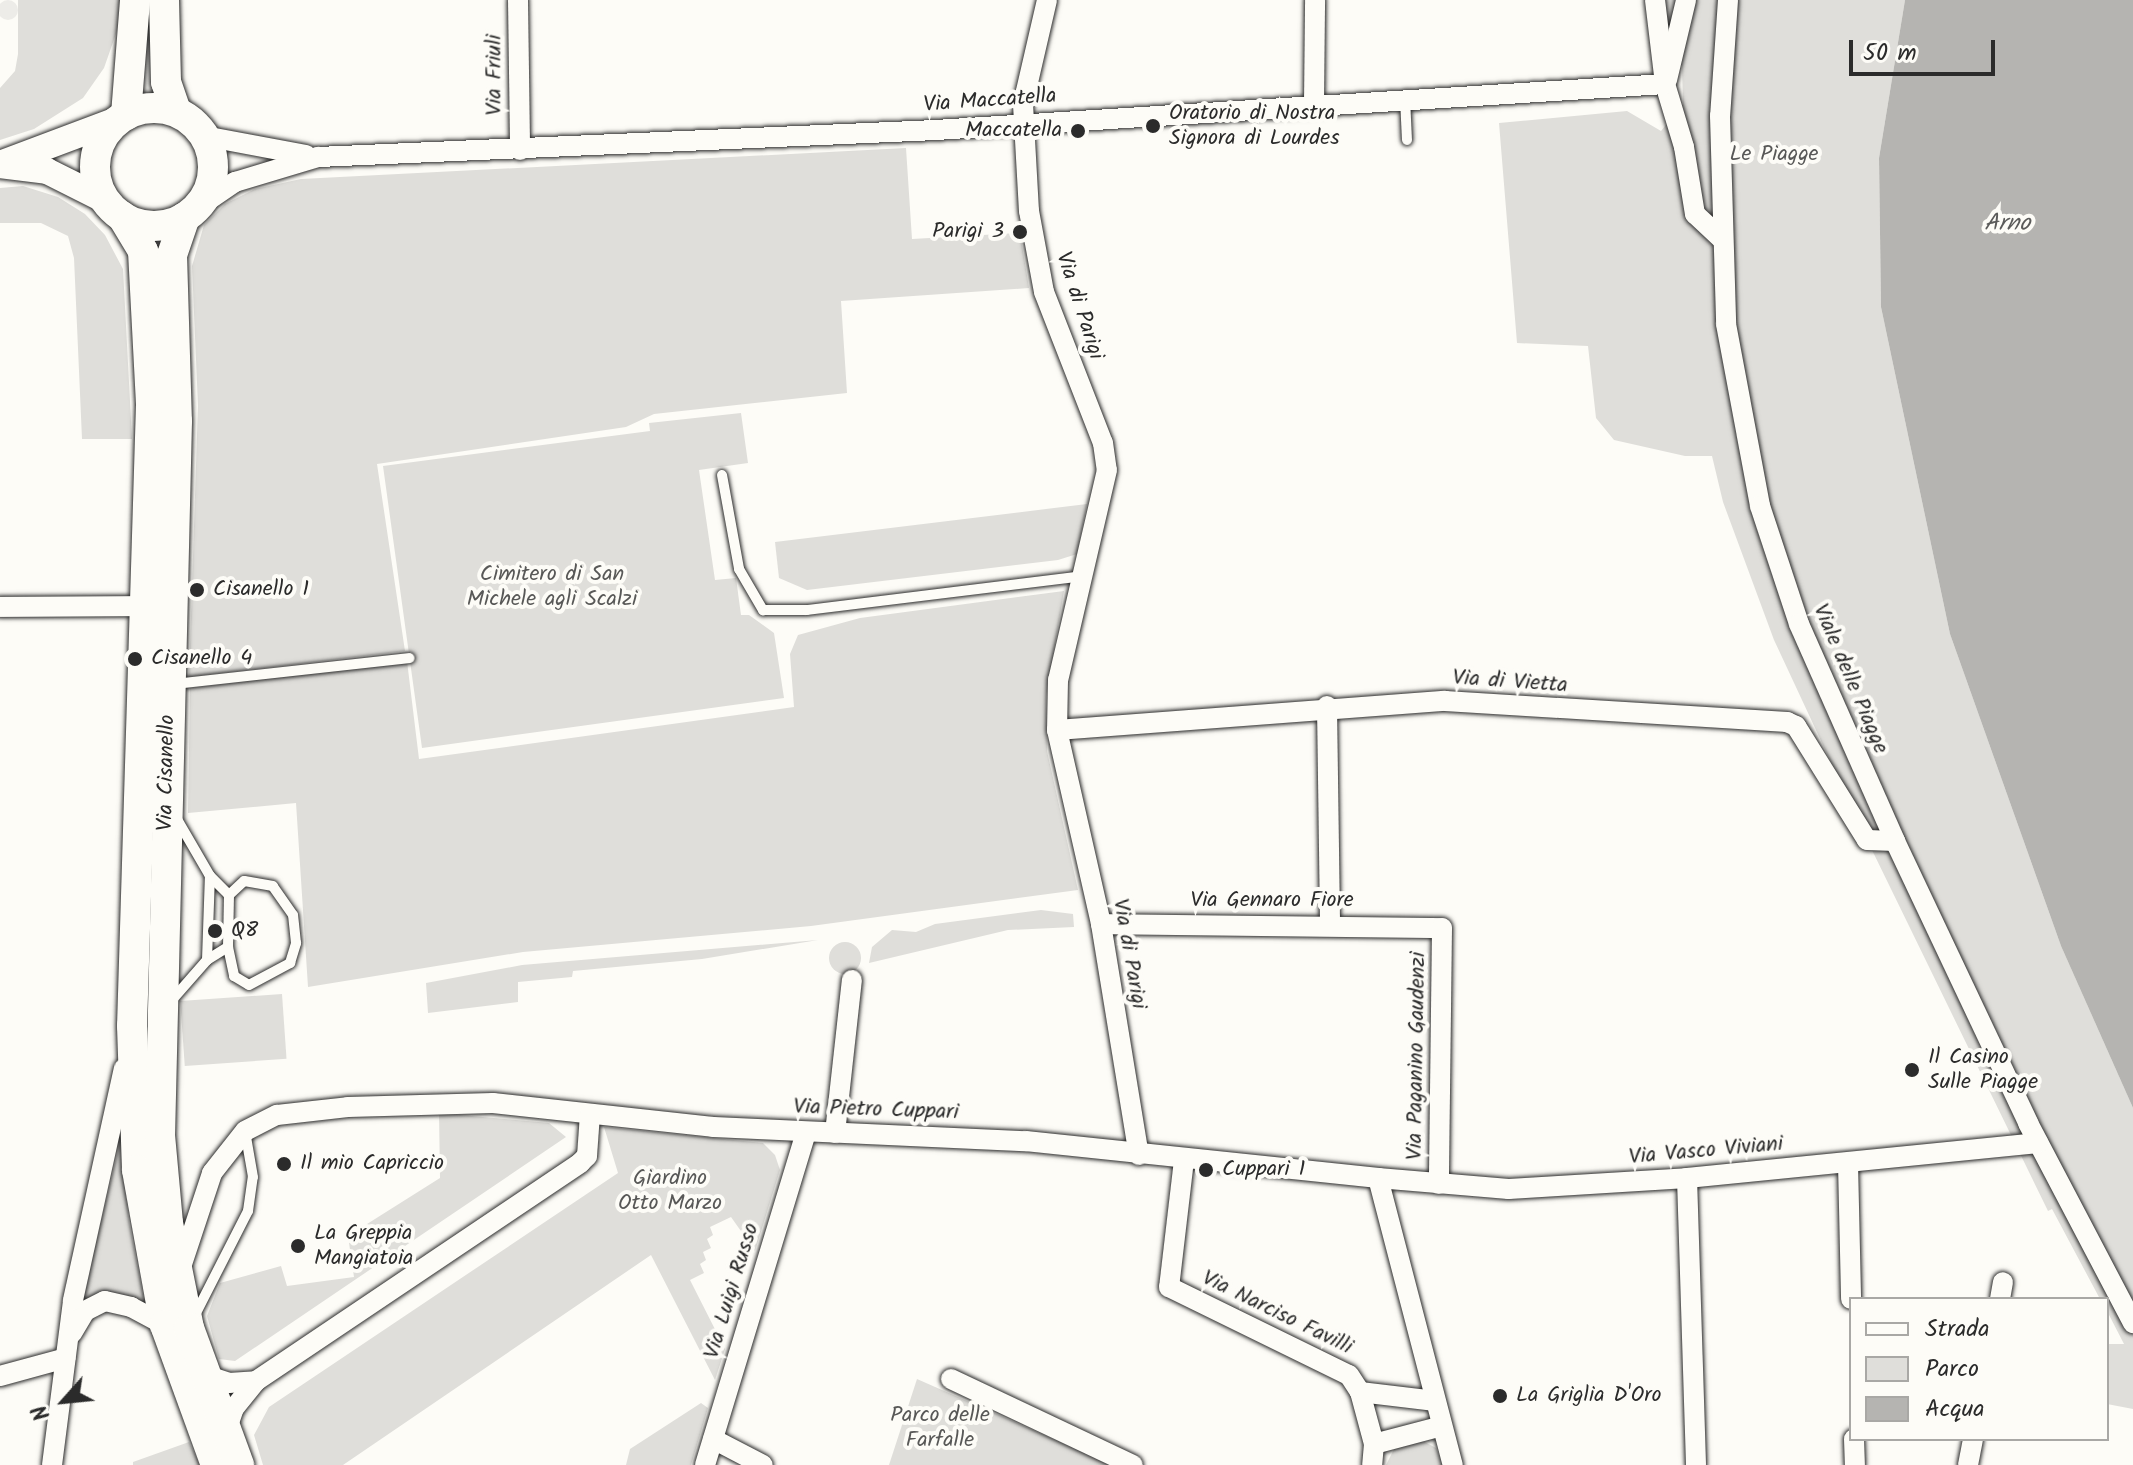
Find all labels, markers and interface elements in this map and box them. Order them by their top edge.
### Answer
scale bar [1853,24,1999,74]
street label: Via Friuli [482,34,508,116]
text: 50 m [1863,34,1917,73]
street label: Via Maccatella [923,83,1057,119]
place label: Oratorio di Nostra Signora di Lourdes [1169,100,1340,152]
marker: Oratorio di Nostra Signora di Lourdes [1144,117,1162,135]
place label: Maccatella [965,118,1062,144]
marker: Maccatella [1069,122,1087,140]
park label: Le Piagge [1729,142,1819,168]
water label: Arno [1984,210,2030,238]
place label: Parigi 3 [932,219,1004,245]
marker: Parigi 3 [1011,223,1029,241]
street label: Via di Parigi [1049,249,1109,363]
park label: Cimitero di San Michele agli Scalzi [467,561,637,612]
place label: Cisanello 1 [213,577,309,603]
marker: Cisanello 1 [188,581,206,599]
street label: Viale delle Piagge [1807,600,1893,758]
place label: Cisanello 4 [151,646,252,672]
marker: Cisanello 4 [126,650,144,668]
street label: Via di Vietta [1452,665,1568,699]
street label: Via Cisanello [153,715,181,831]
street label: Via Gennaro Fiore [1190,888,1354,914]
street label: Via di Parigi [1106,897,1152,1011]
place label: Q8 [231,918,258,944]
marker: Q8 [206,922,224,940]
street label: Via Paganino Gaudenzi [1402,952,1432,1160]
place label: Il Casino Sulle Piagge [1928,1044,2038,1096]
marker: Il Casino Sulle Piagge [1903,1061,1921,1079]
street label: Via Pietro Cuppari [793,1094,959,1126]
street label: Via Vasco Viviani [1628,1131,1784,1171]
place label: Il mio Capriccio [300,1151,444,1177]
marker: Il mio Capriccio [275,1155,293,1173]
place label: Cuppari 1 [1222,1157,1305,1183]
marker: Cuppari 1 [1197,1161,1215,1179]
park label: Giardino Otto Marzo [618,1165,722,1216]
place label: La Greppia Mangiatoia [314,1220,413,1272]
street label: Via Luigi Russo [699,1220,765,1362]
marker: La Greppia Mangiatoia [289,1237,307,1255]
street label: Via Narciso Favilli [1197,1265,1357,1361]
legend [1849,1297,2109,1441]
text: Strada [1925,1310,1989,1349]
text: Parco [1925,1350,1979,1389]
north arrow [24,1361,104,1441]
place label: La Griglia D'Oro [1516,1383,1661,1409]
marker: La Griglia D'Oro [1491,1387,1509,1405]
text: Acqua [1925,1390,1984,1429]
text: N [23,1398,61,1426]
park label: Parco delle Farfalle [890,1402,990,1454]

